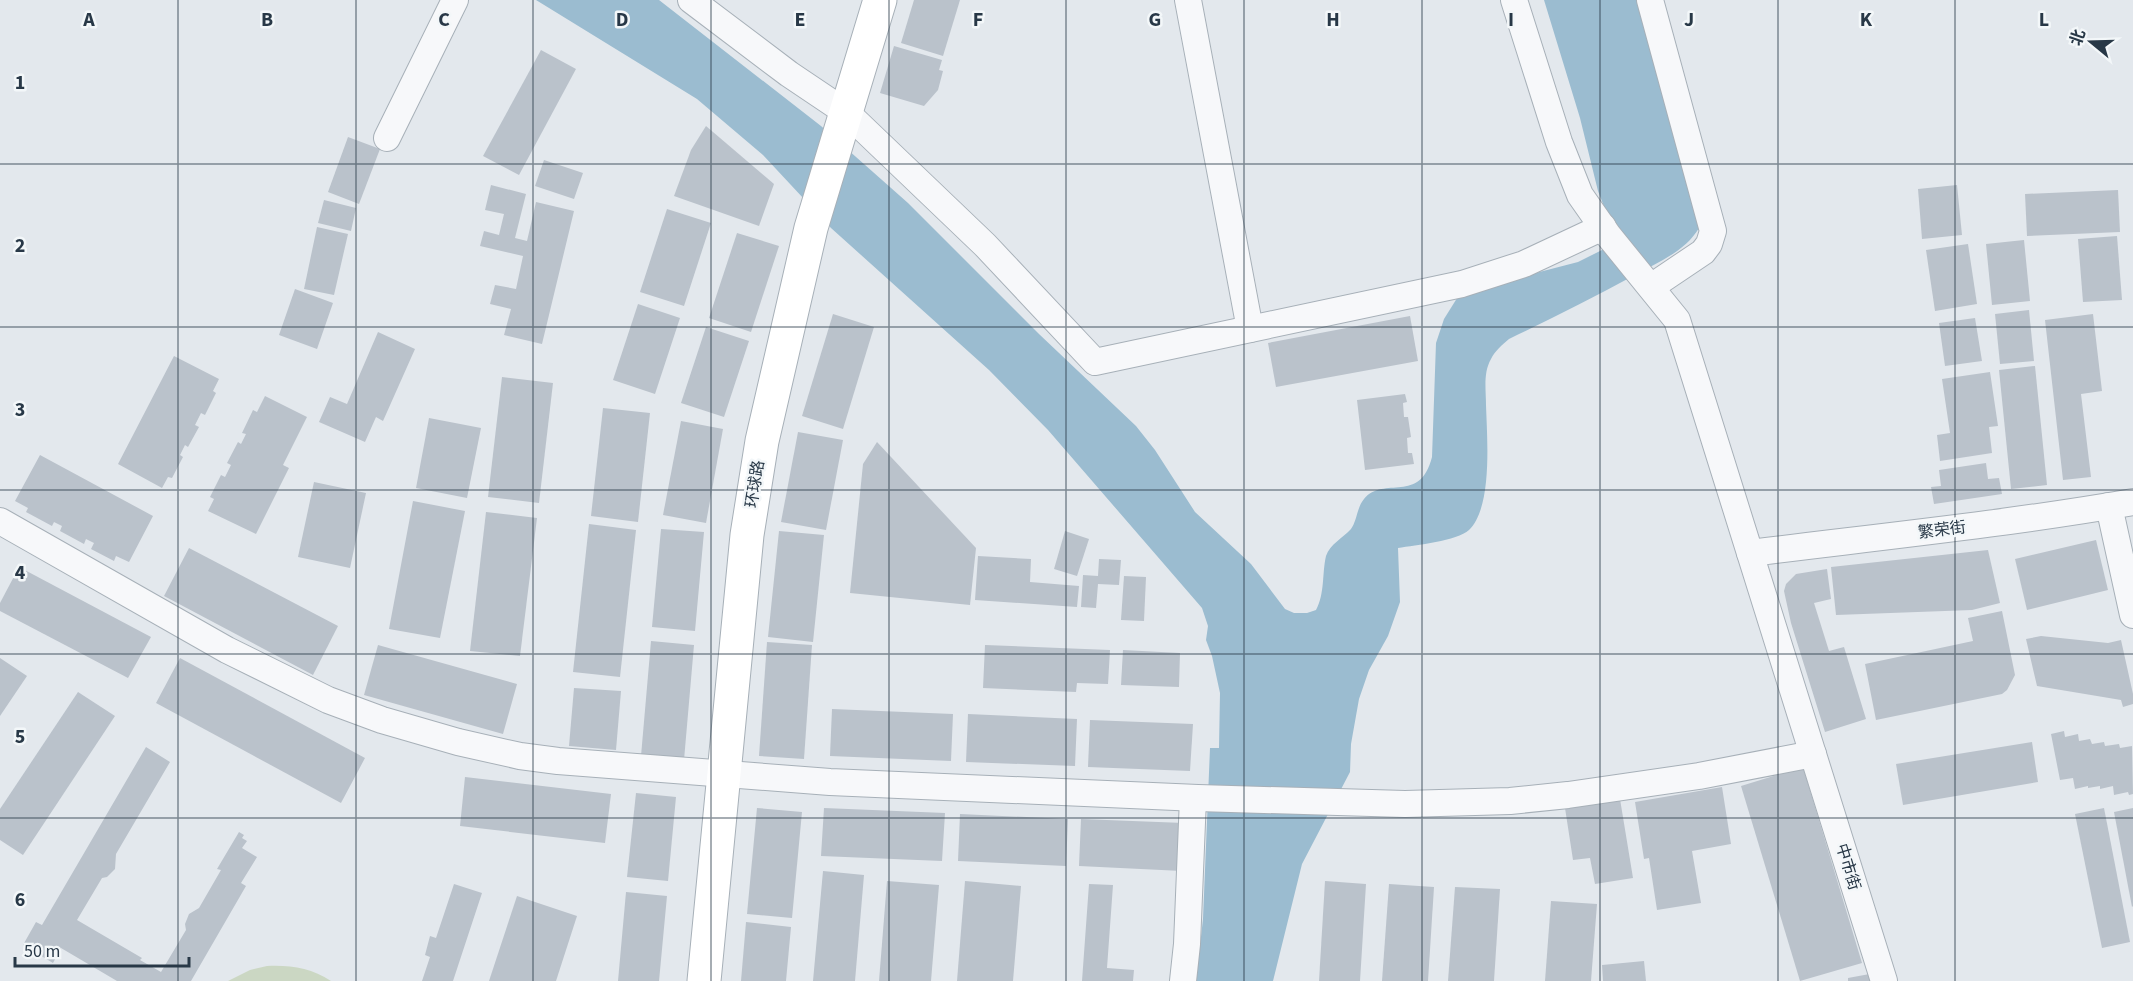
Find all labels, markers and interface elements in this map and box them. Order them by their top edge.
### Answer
text: A [82,6,95,34]
text: B [261,6,273,34]
text: C [438,6,450,34]
text: D [616,6,628,34]
text: E [795,6,805,34]
text: F [973,6,983,34]
text: G [1149,6,1161,34]
text: H [1326,6,1340,34]
text: I [1508,6,1514,34]
text: J [1684,6,1694,34]
text: K [1860,6,1873,34]
text: L [2039,6,2049,34]
north arrow [2061,12,2121,72]
text: 北 [2065,26,2091,49]
text: 1 [15,69,25,97]
text: 2 [15,232,25,260]
text: 3 [15,396,25,424]
street label: 环球路 [740,459,770,509]
street label: 繁荣街 [1917,516,1967,544]
text: 4 [15,559,26,587]
text: 5 [15,723,25,751]
street label: 中市街 [1830,841,1866,893]
text: 6 [15,886,25,914]
scale bar [15,930,189,968]
text: 50 m [24,939,60,964]

